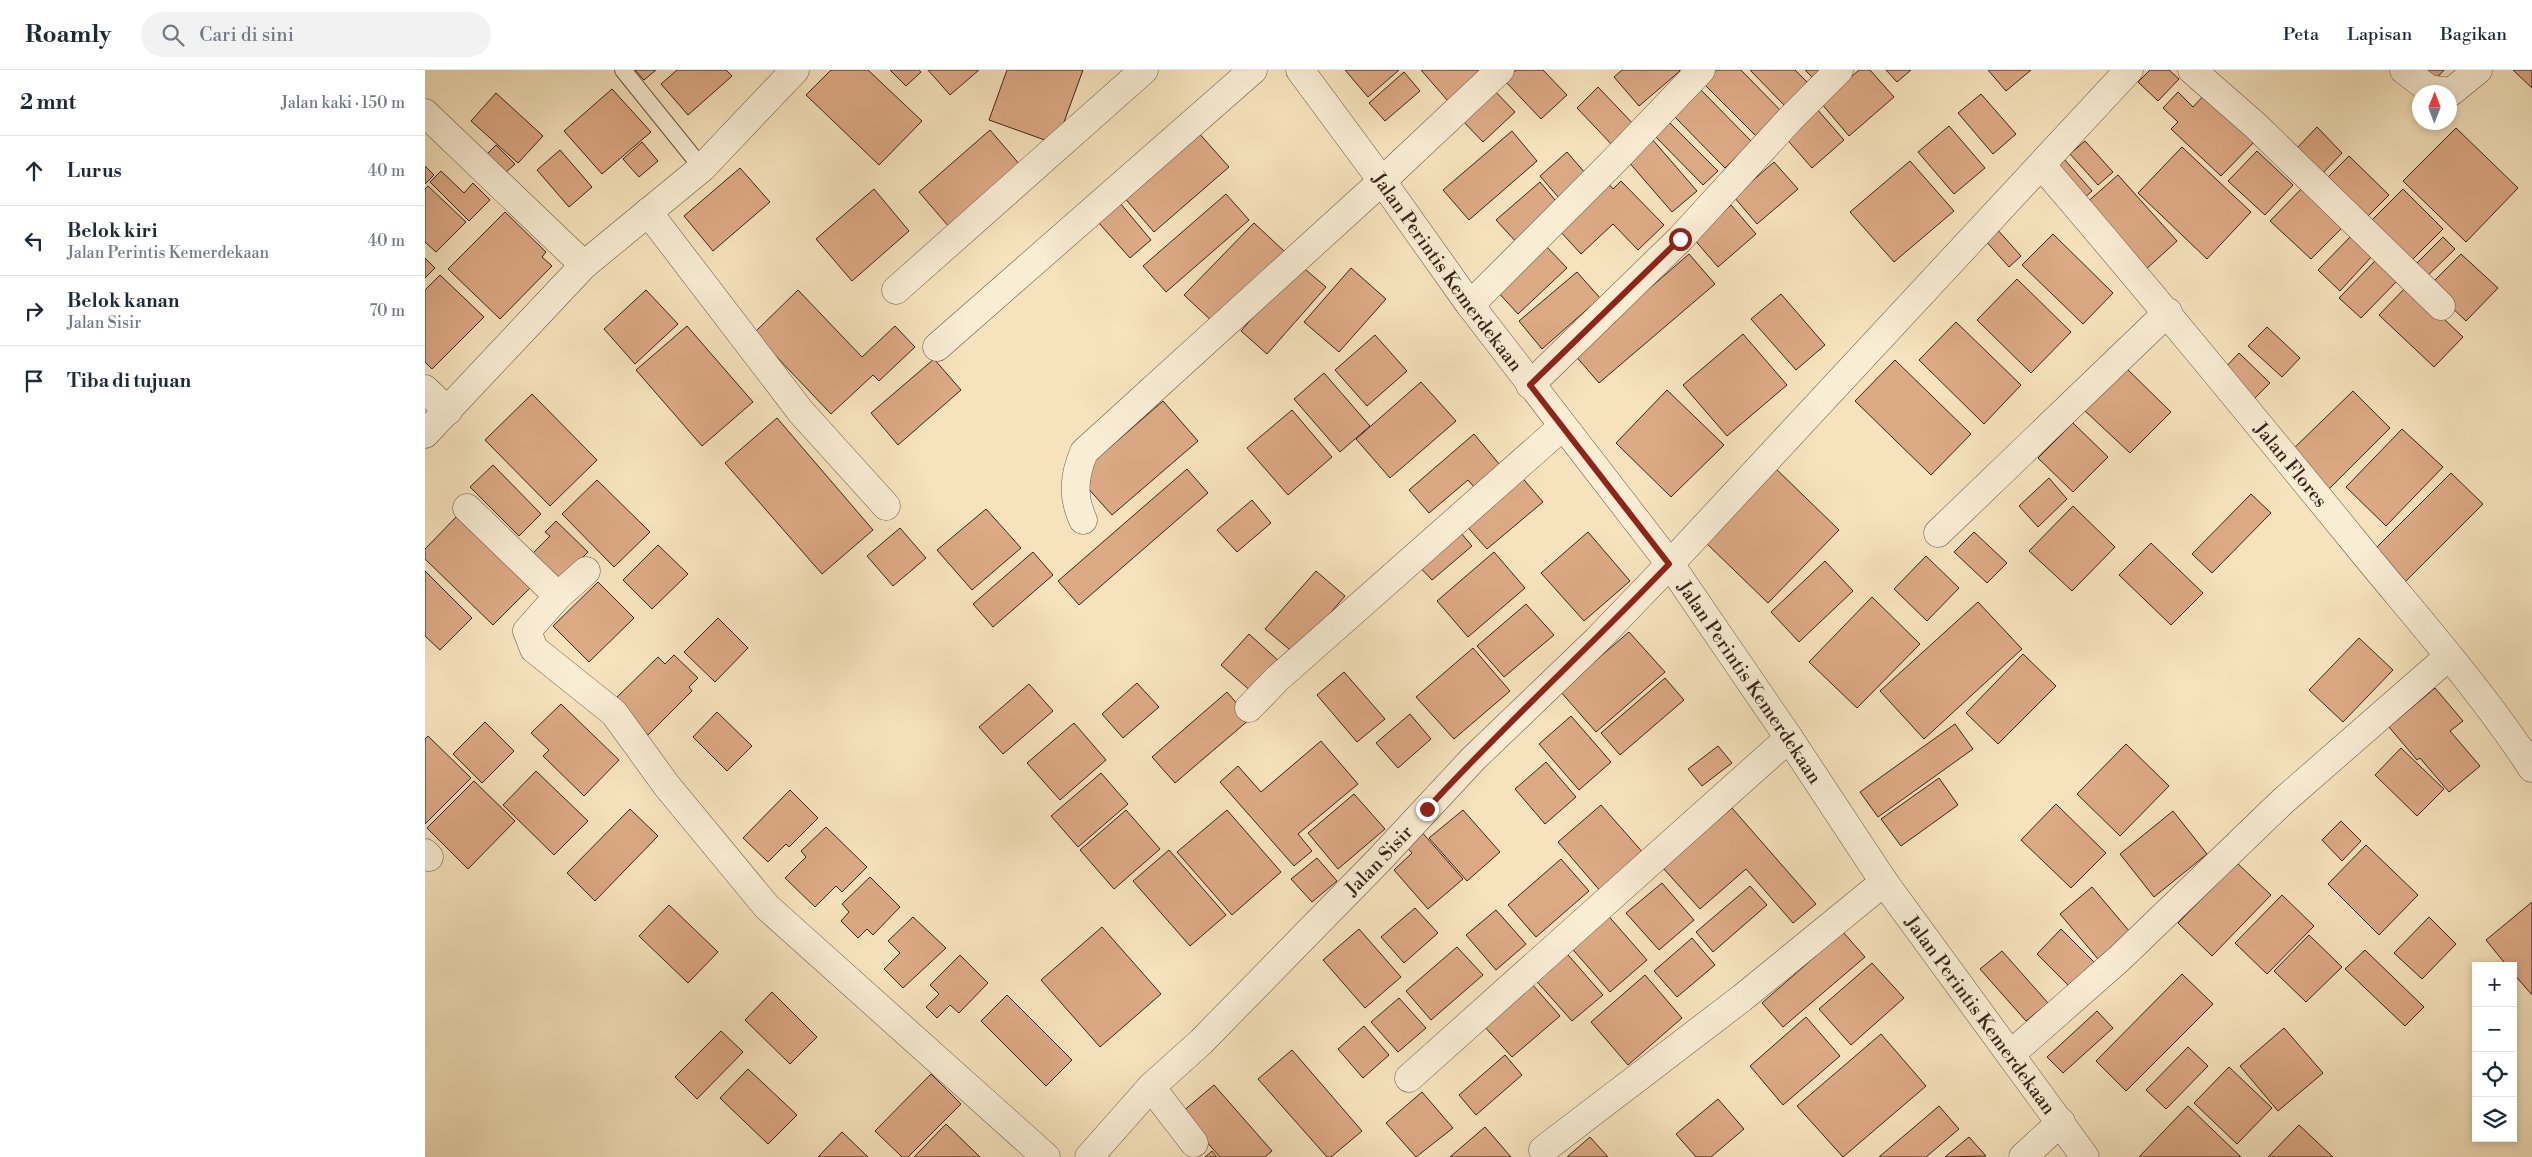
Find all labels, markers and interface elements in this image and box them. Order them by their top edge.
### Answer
search box [141,12,491,57]
text: Roamly [25,20,111,50]
icon: search [159,21,187,49]
text: Cari di sini [199,23,294,47]
text: Peta [2283,23,2319,46]
text: Lapisan [2347,23,2412,46]
text: Bagikan [2440,23,2507,46]
north arrow [2412,85,2457,130]
text: 2 mnt [20,90,76,116]
text: Jalan kaki · 150 m [281,93,405,113]
icon: ahead [20,157,48,185]
text: Lurus [67,159,122,183]
text: 40 m [368,161,405,181]
street label: Jalan Perintis Kemerdekaan [1366,167,1528,376]
text: Belok kiri [67,219,157,243]
icon: left [20,227,48,255]
route start [1669,228,1692,251]
text: 40 m [368,231,405,251]
text: Jalan Perintis Kemerdekaan [67,243,269,263]
text: Belok kanan [67,289,180,313]
icon: right [20,297,48,325]
text: 70 m [369,301,405,321]
text: Jalan Sisir [67,313,141,333]
icon: arrive [20,367,48,395]
text: Tiba di tujuan [67,369,191,393]
street label: Jalan Flores [2248,417,2333,513]
street label: Jalan Perintis Kemerdekaan [1671,576,1827,789]
route end [1416,798,1439,821]
street label: Jalan Sisir [1339,820,1418,902]
street label: Jalan Perintis Kemerdekaan [1899,910,2061,1119]
map controls [2472,962,2517,1142]
button: + [2472,962,2517,1007]
button: − [2472,1007,2517,1052]
button: locate [2472,1052,2517,1097]
button: layers [2472,1097,2517,1142]

